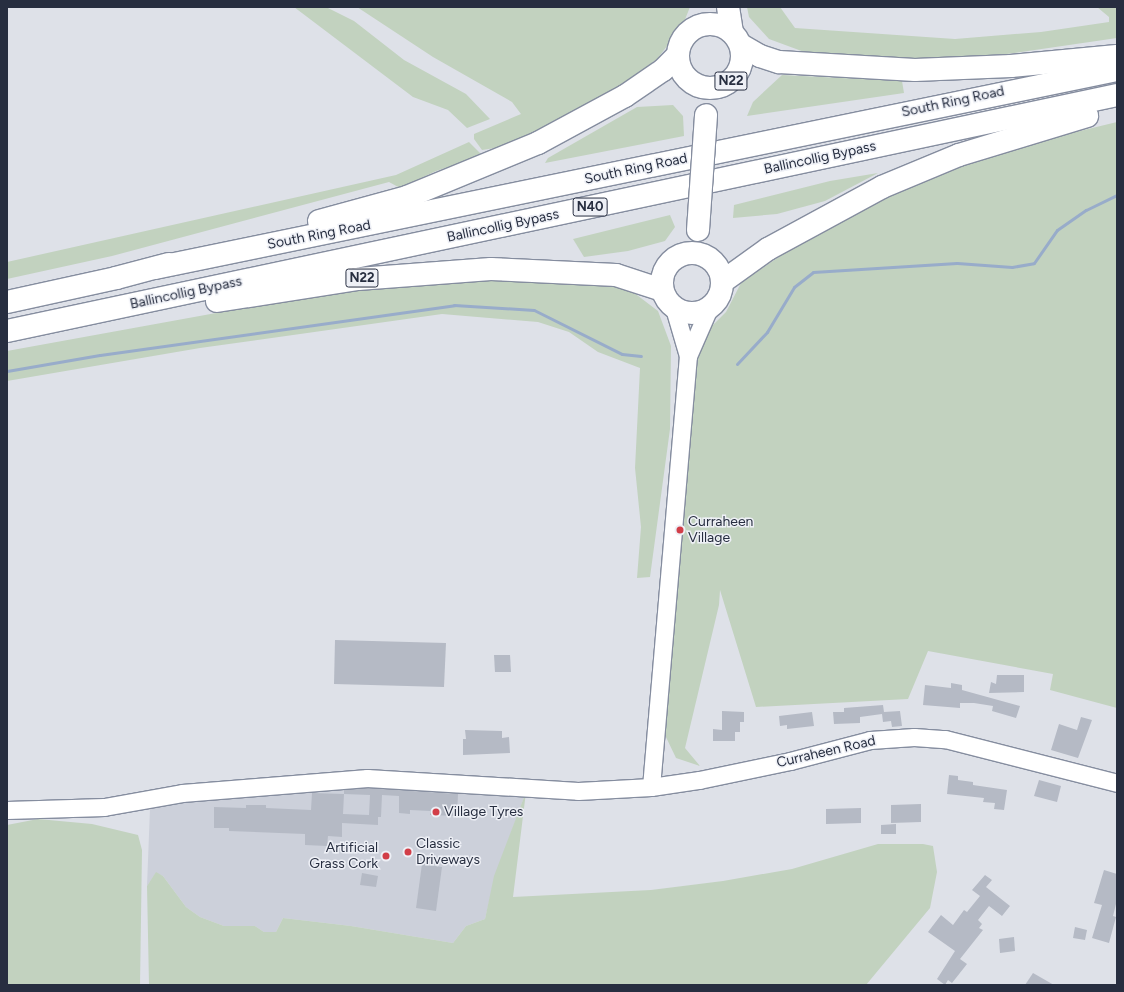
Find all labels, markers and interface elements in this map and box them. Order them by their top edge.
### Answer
road number: N22 [714,70,748,92]
street label: South Ring Road [900,83,1006,121]
street label: Ballincollig Bypass [762,138,878,178]
street label: South Ring Road [583,150,689,188]
road number: N40 [572,196,608,218]
street label: Ballincollig Bypass [445,206,561,246]
street label: South Ring Road [266,217,372,253]
road number: N22 [345,267,379,289]
street label: Ballincollig Bypass [128,273,244,313]
place label: Curraheen Village [688,514,753,546]
marker: Curraheen Village [675,525,685,535]
street label: Curraheen Road [775,732,877,772]
place label: Village Tyres [444,804,523,820]
marker: Village Tyres [431,807,441,817]
place label: Classic Driveways [416,836,480,868]
place label: Artificial Grass Cork [309,840,378,872]
marker: Classic Driveways [403,847,413,857]
marker: Artificial Grass Cork [381,851,391,861]

